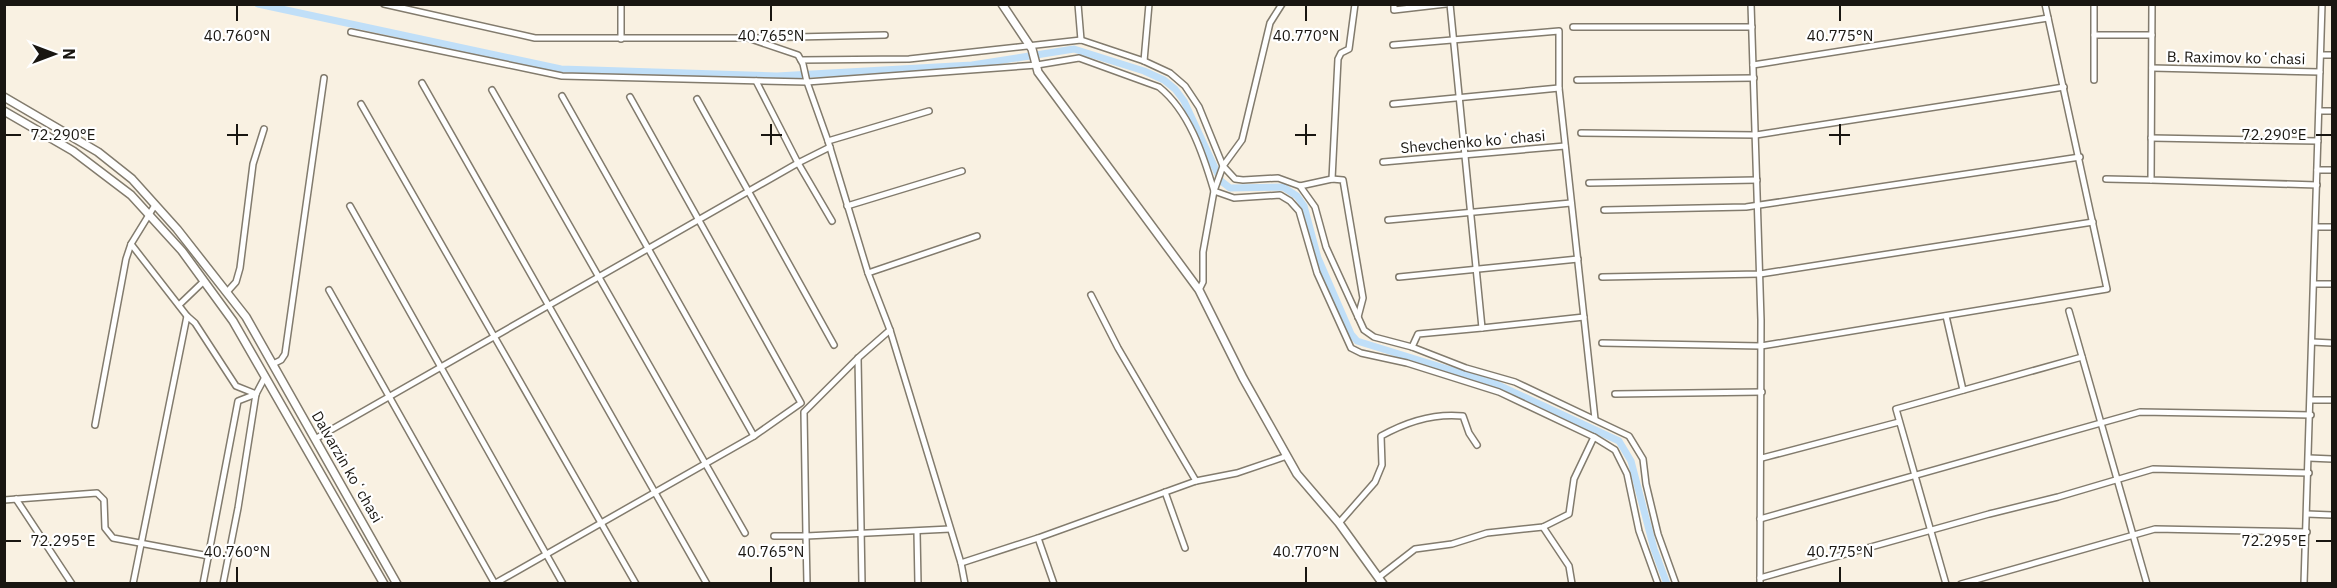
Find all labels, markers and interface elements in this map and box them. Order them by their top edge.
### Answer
north arrow [24,24,84,84]
text: 40.760°N [204,26,270,45]
text: 40.765°N [738,26,804,45]
text: 40.770°N [1273,26,1339,45]
text: 40.775°N [1807,26,1873,45]
street label: B. Raximov koʻchasi [2167,47,2305,68]
text: N [59,48,79,60]
text: 72.290°E [31,125,95,144]
text: 72.290°E [2242,125,2306,144]
street label: Shevchenko koʻchasi [1400,126,1546,157]
street label: Dalvarzin koʻchasi [308,408,387,526]
text: 72.295°E [31,531,95,550]
text: 72.295°E [2242,531,2306,550]
text: 40.760°N [204,542,270,561]
text: 40.765°N [738,542,804,561]
text: 40.770°N [1273,542,1339,561]
text: 40.775°N [1807,542,1873,561]

